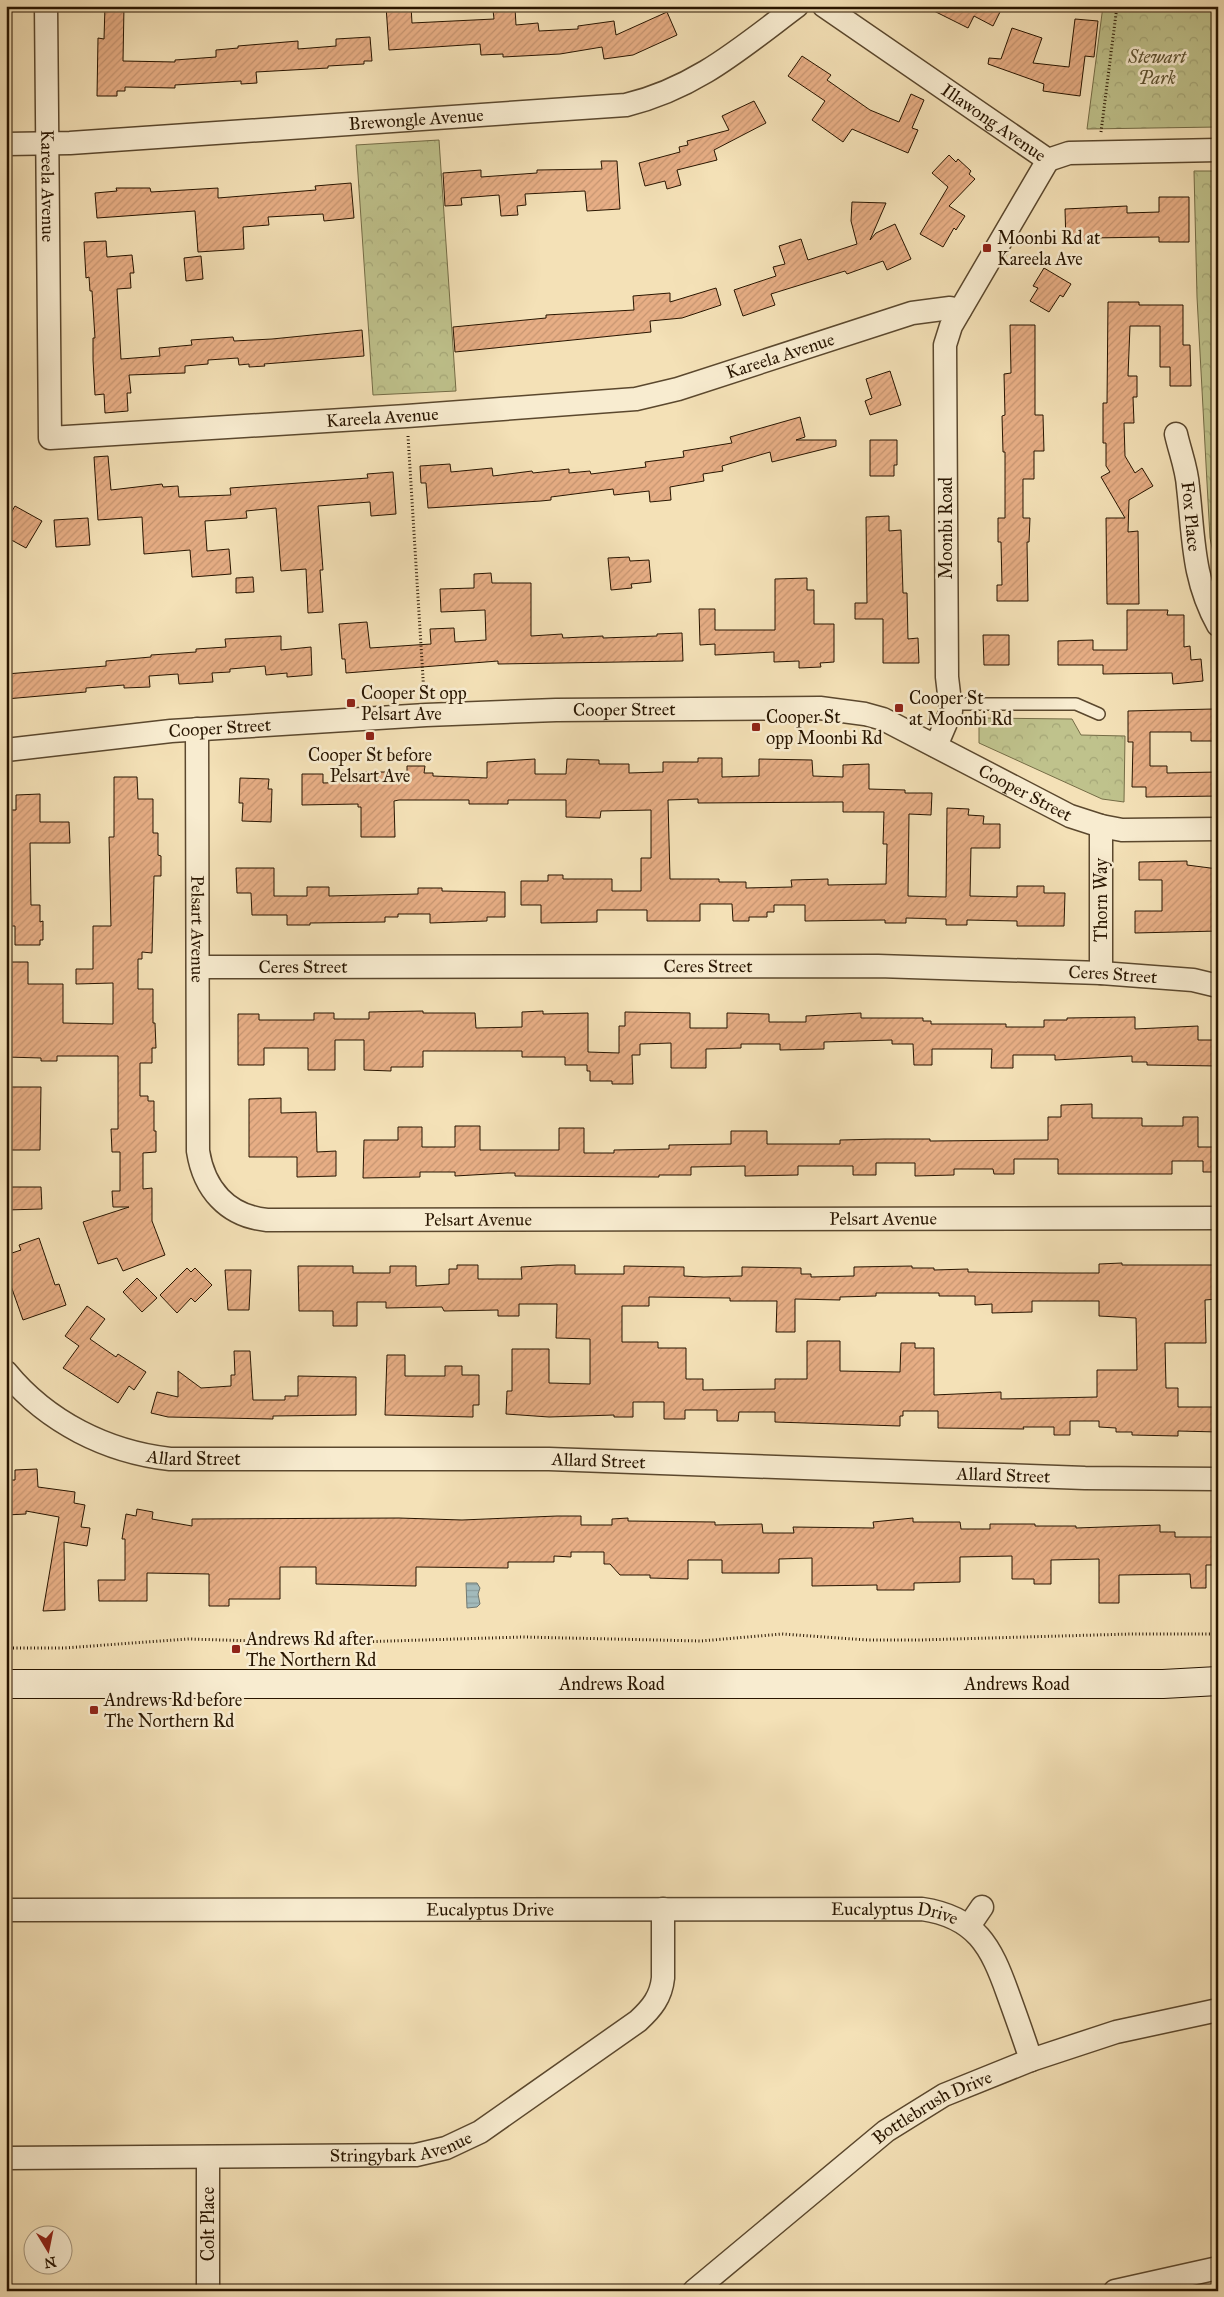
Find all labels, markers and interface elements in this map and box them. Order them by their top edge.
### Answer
park label: Stewart Park [1127,46,1187,89]
street label: Illawong Avenue [937,79,1050,166]
street label: Brewongle Avenue [348,104,484,135]
street label: Kareela Avenue [36,130,59,242]
place label: Moonbi Rd at Kareela Ave [997,227,1101,270]
marker: Moonbi Rd at Kareela Ave [981,242,993,254]
street label: Kareela Avenue [723,328,837,384]
street label: Kareela Avenue [326,403,439,432]
street label: Moonbi Road [935,477,957,579]
street label: Fox Place [1176,480,1206,553]
place label: Cooper St opp Pelsart Ave [361,682,467,725]
place label: Cooper St at Moonbi Rd [909,687,1012,730]
marker: Cooper St opp Pelsart Ave [345,697,357,709]
street label: Cooper Street [573,698,676,721]
marker: Cooper St at Moonbi Rd [893,702,905,714]
place label: Cooper St opp Moonbi Rd [766,706,883,749]
street label: Cooper Street [168,714,272,742]
marker: Cooper St opp Moonbi Rd [750,721,762,733]
marker: Cooper St before Pelsart Ave [364,730,376,742]
place label: Cooper St before Pelsart Ave [308,744,432,787]
street label: Cooper Street [975,759,1076,826]
street label: Thorn Way [1090,858,1112,942]
street label: Pelsart Avenue [186,875,209,983]
street label: Ceres Street [663,955,753,977]
street label: Ceres Street [258,956,348,978]
street label: Ceres Street [1068,961,1159,988]
street label: Pelsart Avenue [424,1208,532,1231]
street label: Pelsart Avenue [829,1208,937,1230]
street label: Allard Street [144,1444,241,1470]
street label: Allard Street [550,1448,647,1473]
street label: Allard Street [955,1462,1051,1488]
place label: Andrews Rd after The Northern Rd [245,1628,376,1671]
marker: Andrews Rd after The Northern Rd [230,1643,242,1655]
street label: Andrews Road [558,1673,665,1695]
street label: Andrews Road [963,1673,1070,1695]
place label: Andrews Rd before The Northern Rd [103,1689,242,1732]
marker: Andrews Rd before The Northern Rd [88,1704,100,1716]
street label: Eucalyptus Drive [831,1897,962,1930]
street label: Eucalyptus Drive [426,1898,554,1921]
street label: Bottlebrush Drive [868,2066,995,2149]
street label: Stringybark Avenue [330,2126,475,2167]
street label: Colt Place [197,2187,219,2261]
north arrow [22,2224,72,2274]
text: N [43,2253,57,2272]

